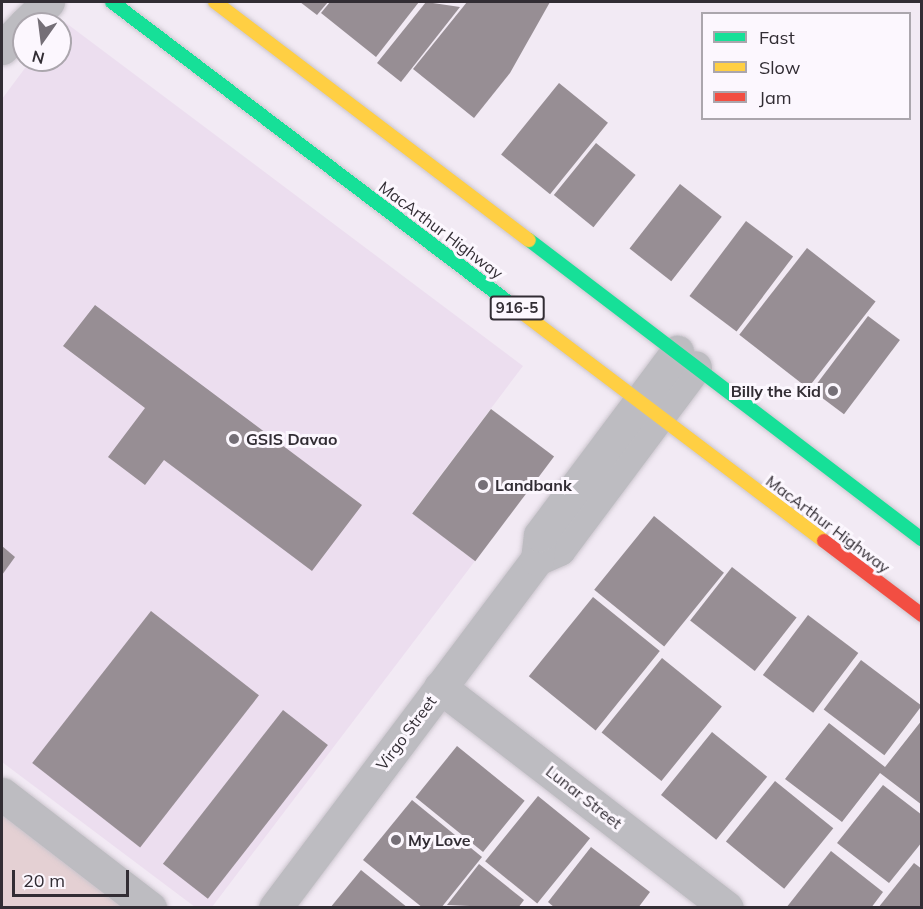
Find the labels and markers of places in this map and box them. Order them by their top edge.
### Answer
place label: Billy the Kid [731,381,821,401]
marker: Billy the Kid [826,384,840,398]
place label: GSIS Davao [246,429,337,449]
marker: GSIS Davao [227,432,241,446]
place label: Landbank [495,475,572,495]
marker: Landbank [476,478,490,492]
place label: My Love [408,830,470,850]
marker: My Love [389,833,403,847]

